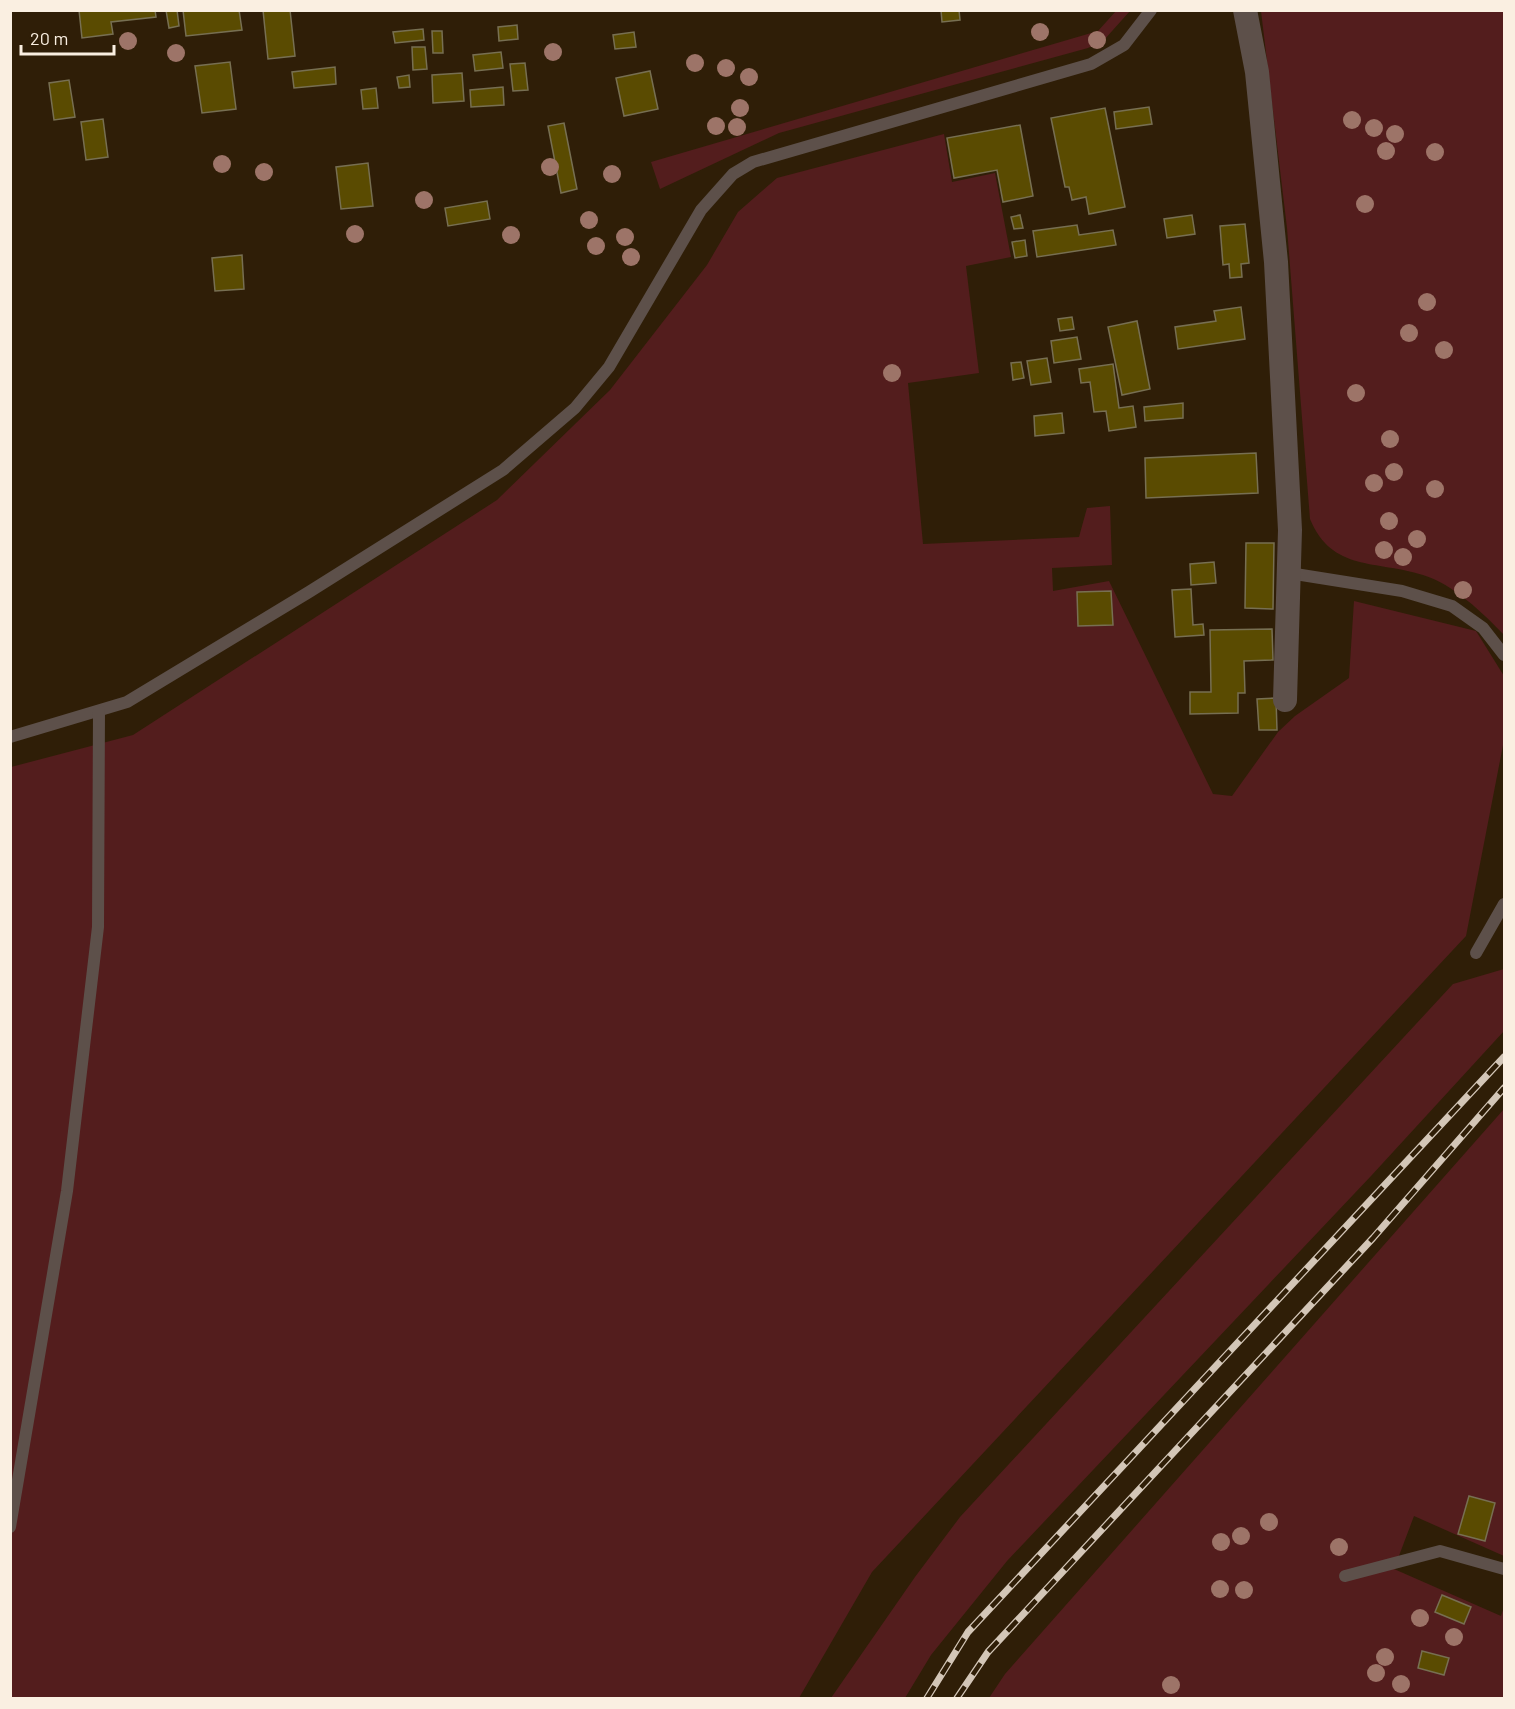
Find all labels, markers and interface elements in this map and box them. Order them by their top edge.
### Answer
scale bar [21,18,114,56]
text: 20 m [30,27,68,49]

